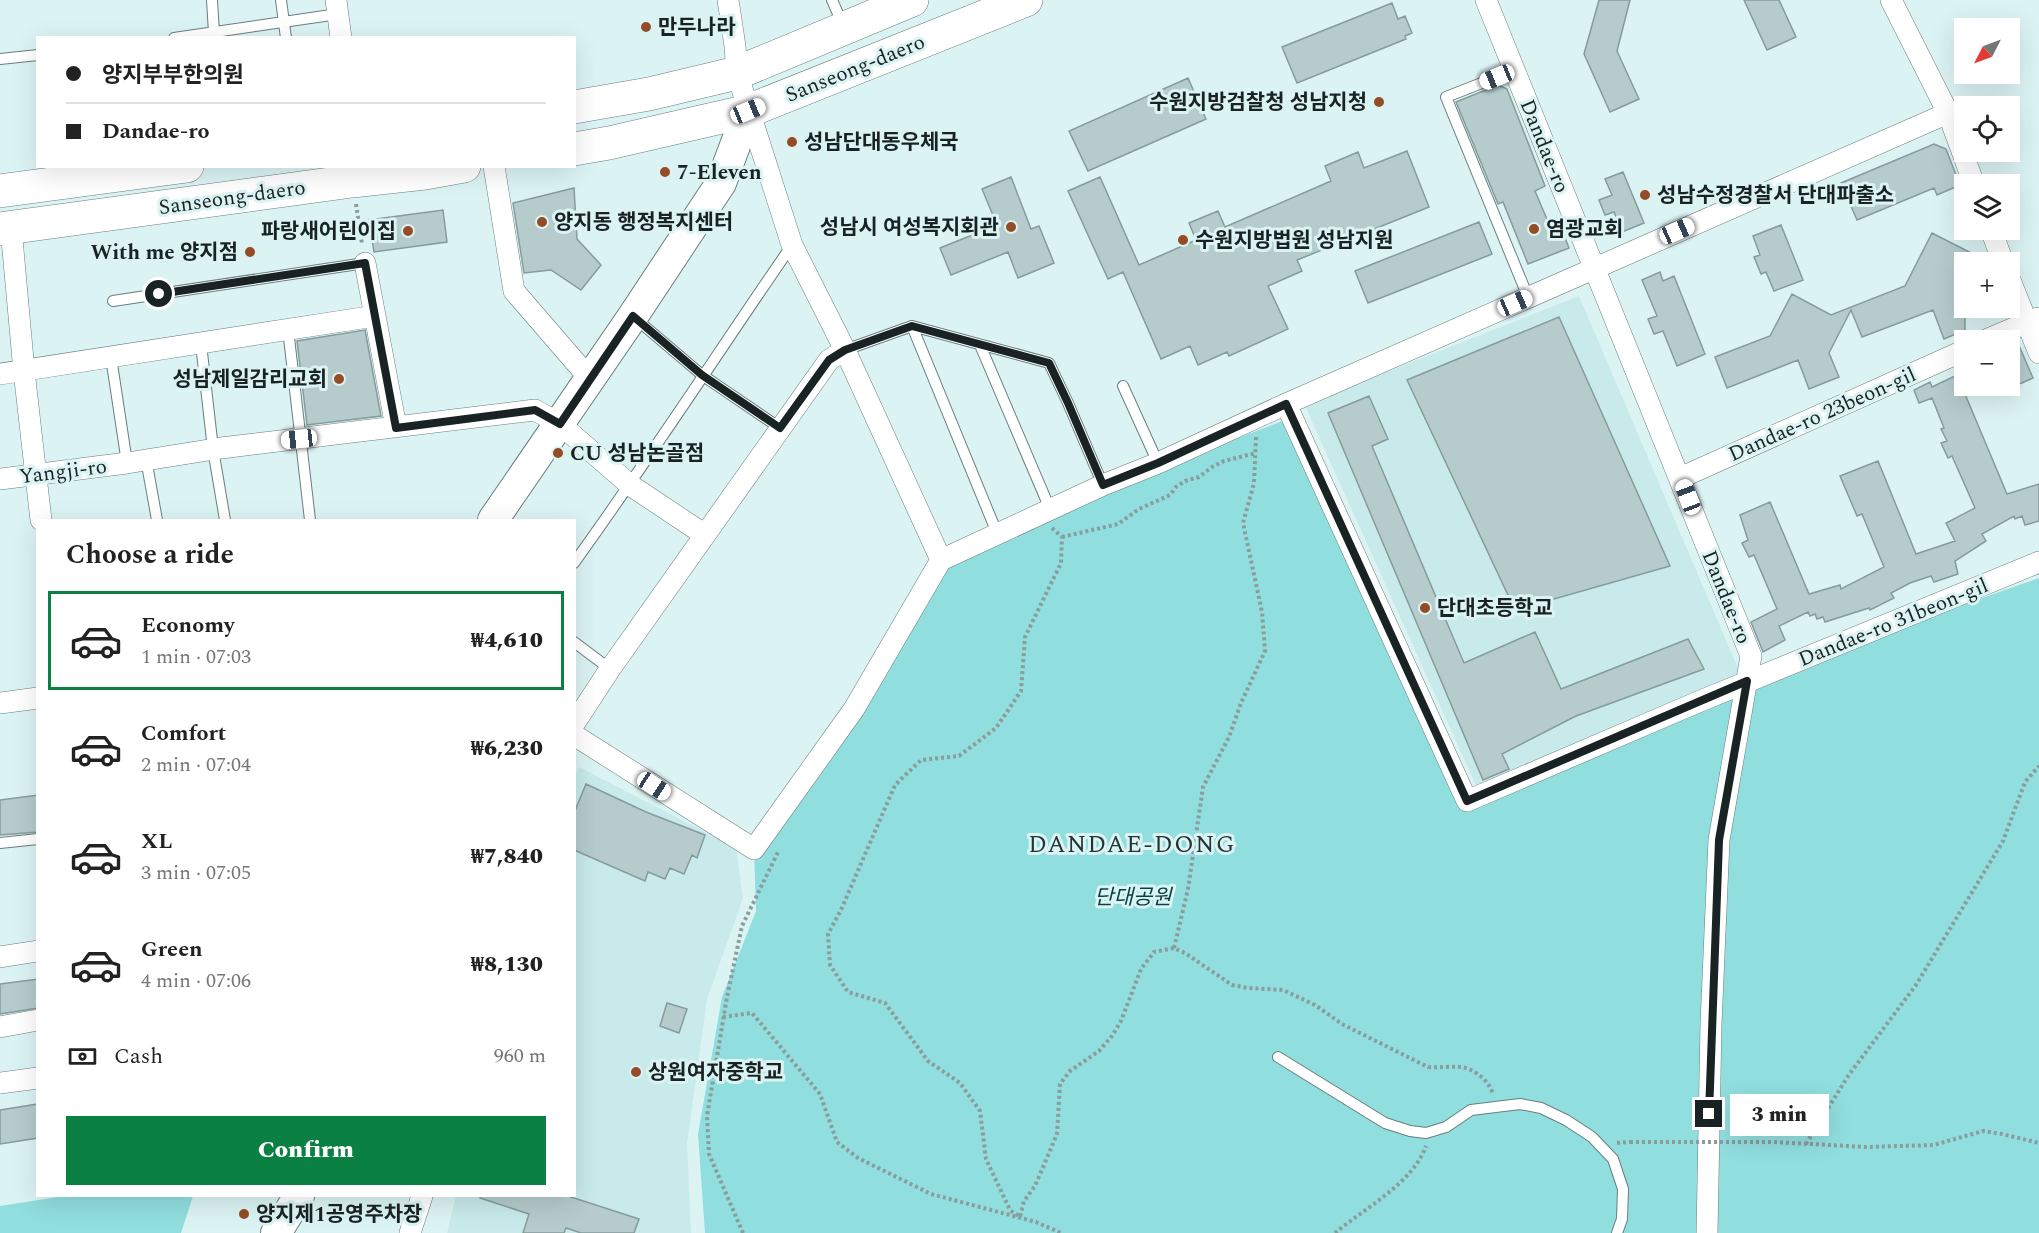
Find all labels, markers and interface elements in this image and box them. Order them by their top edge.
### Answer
place label: 만두나라 [658,12,736,44]
north arrow [1954,18,2020,84]
map controls [1954,18,2020,396]
marker: 만두나라 [639,20,653,34]
street label: Sanseong-daero [781,26,930,111]
text: 양지부부한의원 [102,59,244,92]
car [1477,62,1517,92]
place label: 수원지방검찰청 성남지청 [1149,87,1367,119]
marker: 수원지방검찰청 성남지청 [1372,95,1386,109]
street label: Dandae-ro [1511,95,1577,198]
car [728,96,768,126]
button: locate [1954,96,2020,162]
text: Dandae-ro [102,115,210,148]
place label: 성남단대동우체국 [804,127,959,159]
marker: 성남단대동우체국 [785,135,799,149]
place label: 7-Eleven [677,157,762,189]
marker: 7-Eleven [658,165,672,179]
street label: Sanseong-daero [157,172,308,224]
button: layers [1954,174,2020,240]
place label: 성남수정경찰서 단대파출소 [1657,180,1894,212]
marker: 성남수정경찰서 단대파출소 [1638,188,1652,202]
place label: 양지동 행정복지센터 [554,207,733,239]
place label: 성남시 여성복지회관 [820,212,999,244]
place label: 염광교회 [1546,214,1623,246]
marker: 양지동 행정복지센터 [535,215,549,229]
car [1657,215,1697,247]
place label: 파랑새어린이집 [261,216,396,248]
marker: 성남시 여성복지회관 [1004,220,1018,234]
marker: 염광교회 [1527,222,1541,236]
marker: 파랑새어린이집 [401,224,415,238]
place label: 수원지방법원 성남지원 [1195,225,1393,257]
marker: 수원지방법원 성남지원 [1176,233,1190,247]
place label: With me 양지점 [90,237,238,269]
marker: With me 양지점 [243,245,257,259]
button: + [1954,252,2020,318]
route start [145,280,172,307]
car [1495,287,1535,319]
button: − [1954,330,2020,396]
street label: Dandae-ro 23beon-gil [1723,359,1921,471]
place label: 성남제일감리교회 [172,364,327,396]
marker: 성남제일감리교회 [332,372,346,386]
car [280,428,318,450]
place label: CU 성남논골점 [570,438,704,470]
marker: CU 성남논골점 [551,446,565,460]
street label: Yangji-ro [17,451,109,493]
car [1673,477,1703,517]
text: Choose a ride [66,534,234,576]
street label: Dandae-ro [1693,546,1759,649]
street label: Dandae-ro 31beon-gil [1793,570,1993,676]
place label: 단대초등학교 [1437,593,1553,625]
marker: 단대초등학교 [1418,601,1432,615]
text: Economy [141,609,234,642]
icon: car [69,614,123,668]
text: ₩4,610 [471,624,543,657]
text: 1 min · 07:03 [141,642,251,672]
text: Comfort [141,717,226,750]
icon: car [69,722,123,776]
text: ₩6,230 [471,732,543,765]
text: 2 min · 07:04 [141,750,251,780]
car [634,769,674,803]
text: XL [141,825,172,858]
district label: DANDAE-DONG [1028,827,1236,863]
icon: car [69,830,123,884]
text: ₩7,840 [471,840,543,873]
text: 3 min · 07:05 [141,858,251,888]
park label: 단대공원 [1094,882,1173,914]
text: Green [141,933,203,966]
icon: car [69,938,123,992]
text: ₩8,130 [471,948,543,981]
text: 4 min · 07:06 [141,966,251,996]
icon: cash [66,1040,99,1073]
text: Cash [114,1040,163,1073]
text: 960 m [494,1041,546,1071]
place label: 상원여자중학교 [648,1057,783,1089]
marker: 상원여자중학교 [629,1065,643,1079]
callout: 3 min [1730,1093,1829,1135]
route end [1695,1100,1722,1127]
text: 3 min [1752,1100,1807,1130]
button: Confirm [66,1116,546,1185]
place label: 양지제1공영주차장 [256,1199,422,1231]
marker: 양지제1공영주차장 [237,1207,251,1221]

